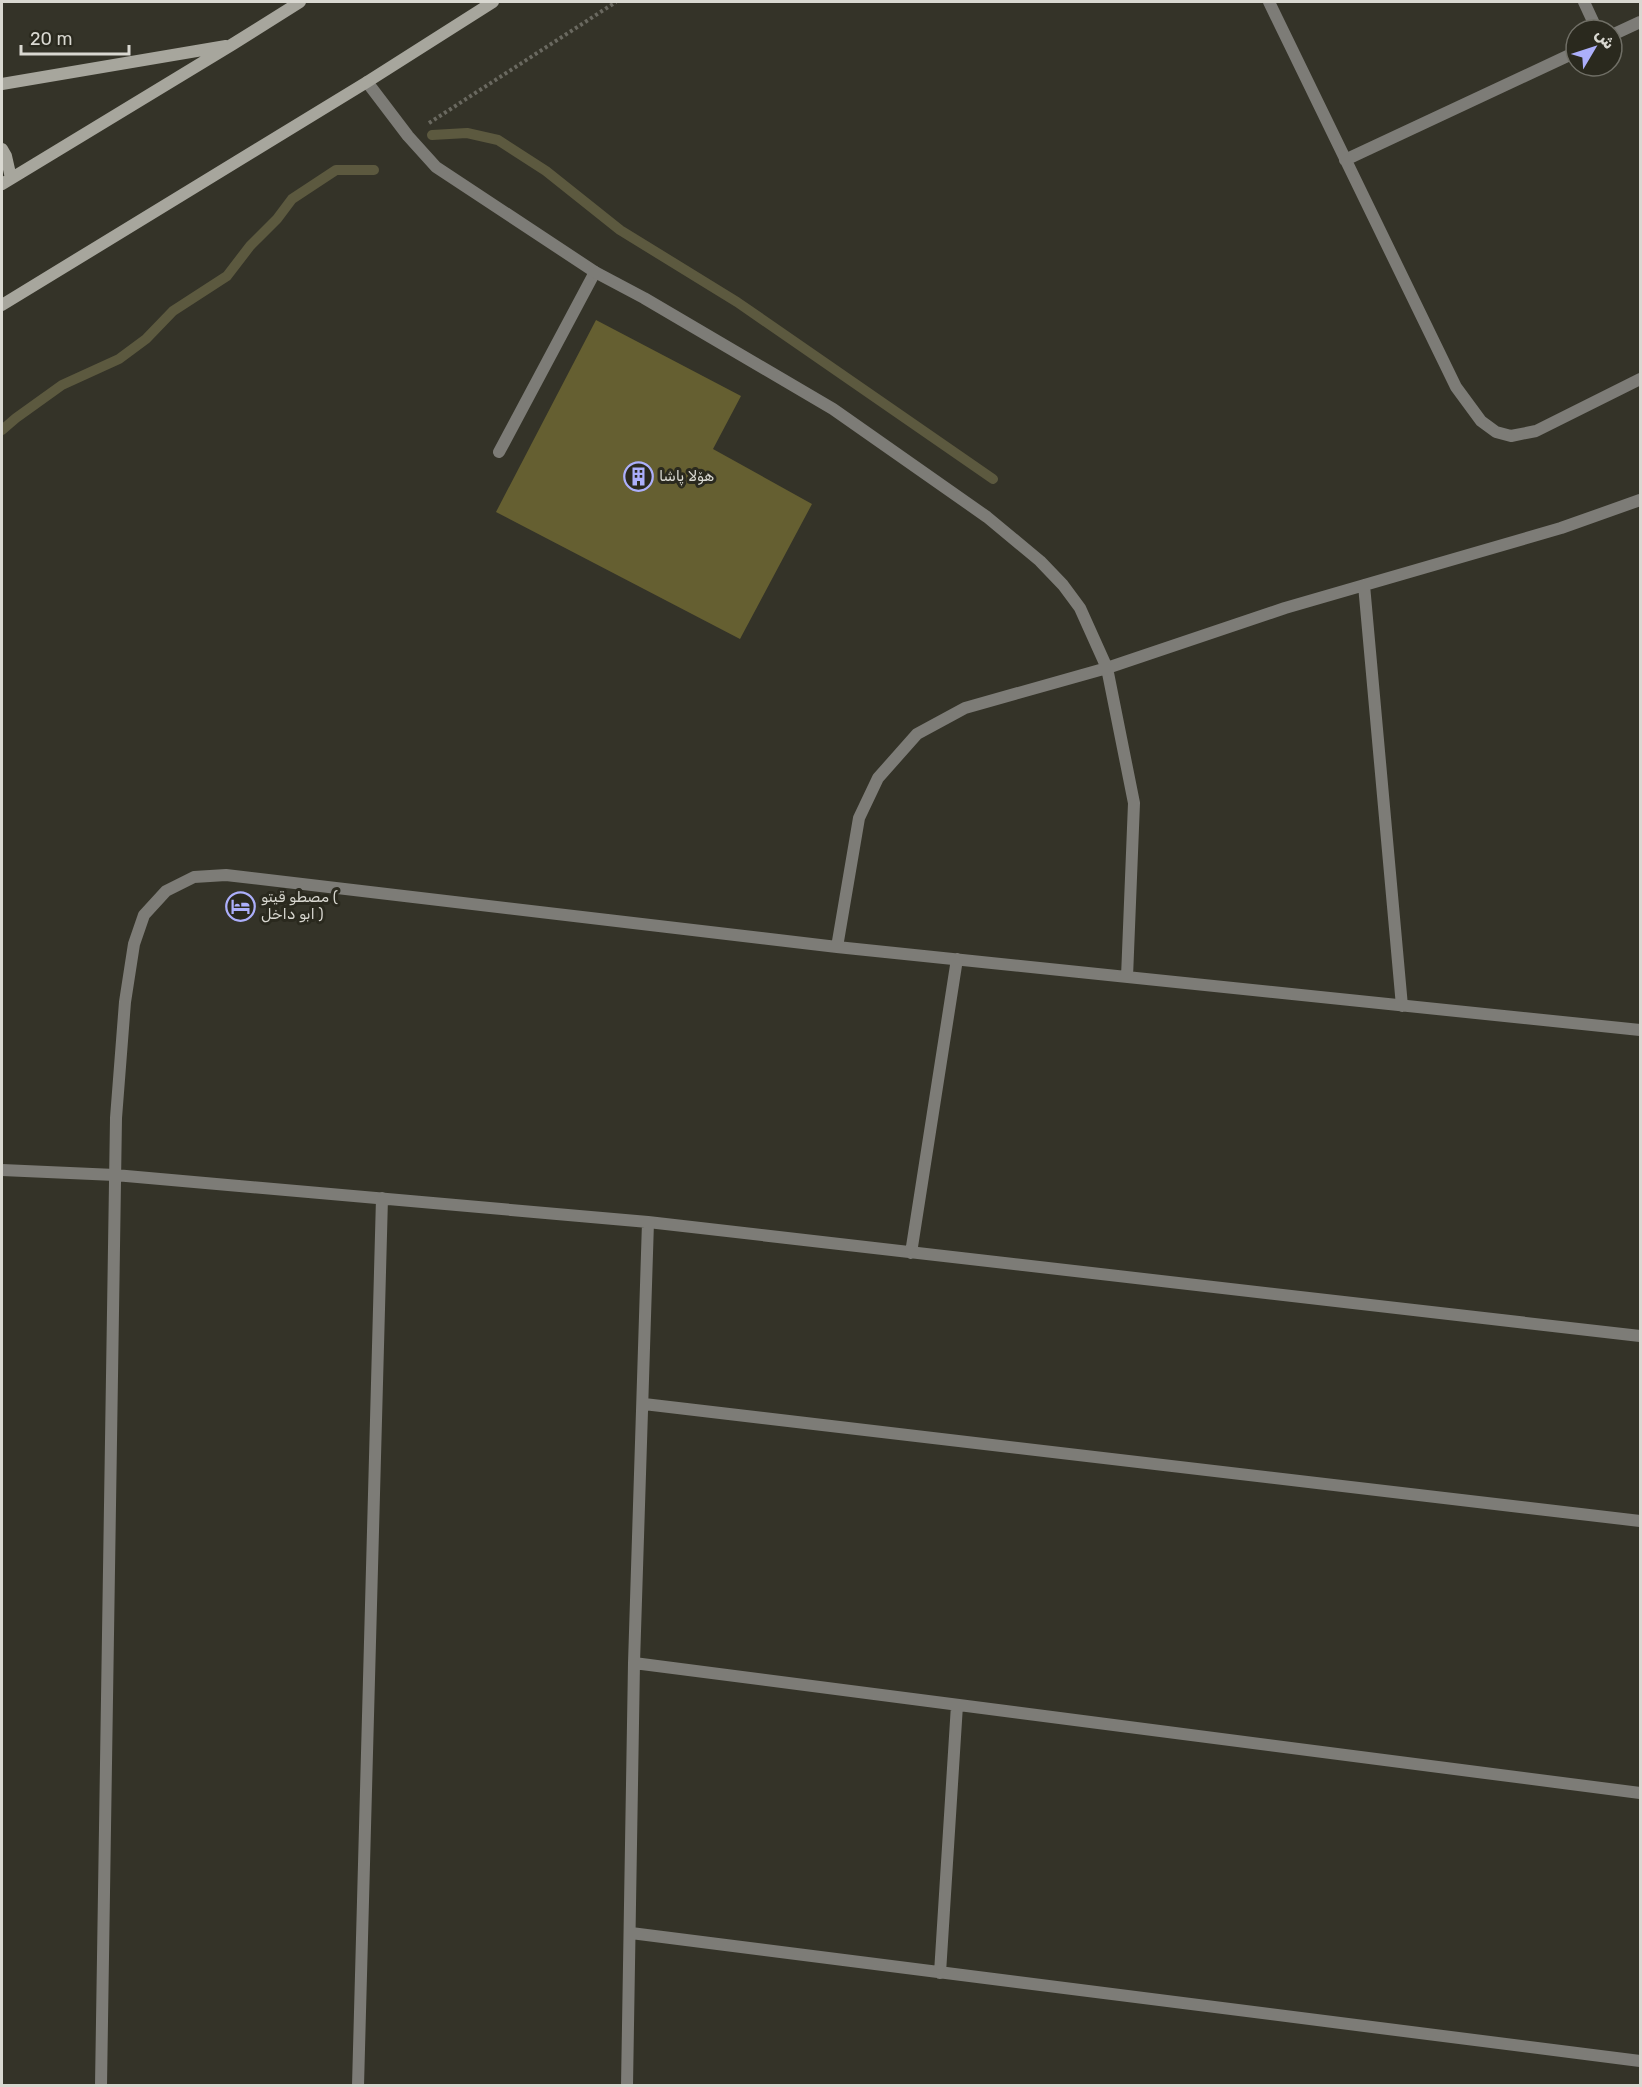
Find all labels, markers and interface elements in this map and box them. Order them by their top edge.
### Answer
scale bar [21,18,129,56]
north arrow [1564,18,1624,78]
text: ش [1592,25,1619,53]
text: 20 m [30,28,72,50]
building icon: هۆلا پاشا [622,460,654,492]
place label: هۆلا پاشا [659,467,714,486]
place label: مصطو قيتو ( ابو داخل ) [261,888,338,923]
hotel icon: مصطو قيتو ( ابو داخل ) [224,890,256,922]

